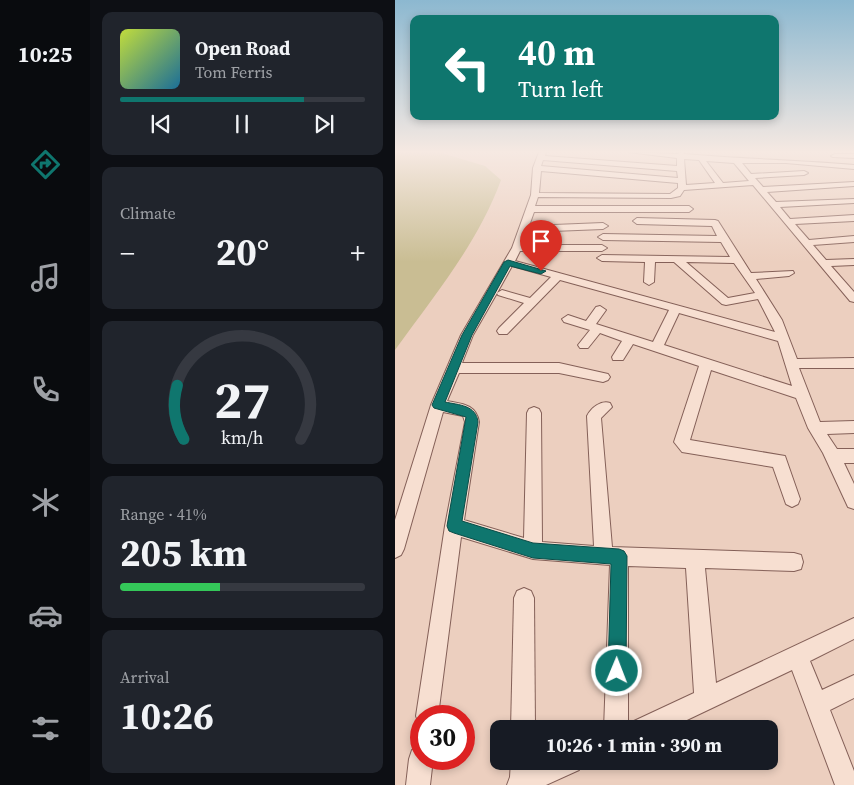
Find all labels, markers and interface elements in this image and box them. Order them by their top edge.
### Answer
text: 40 m [518,29,595,77]
text: Open Road [195,35,290,61]
icon: left [435,35,500,100]
text: 10:25 [18,39,72,69]
text: Tom Ferris [195,61,273,83]
text: Turn left [518,74,603,104]
icon: previous [147,110,175,138]
icon: pause [228,110,256,138]
icon: next [310,110,338,138]
icon: directions [28,147,63,182]
text: Climate [120,202,176,224]
pin [520,220,562,271]
text: 20° [216,226,269,278]
icon: arrive [527,227,555,255]
text: − [120,234,135,272]
text: + [350,234,365,272]
icon: music [28,260,63,295]
text: 27 [214,364,271,435]
icon: phone [28,372,63,407]
text: km/h [221,425,264,450]
icon: climate [28,485,63,520]
text: Range · 41% [120,503,207,525]
text: 205 km [120,527,247,579]
icon: car [28,598,63,633]
position arrow [590,644,642,696]
text: Arrival [120,666,169,688]
text: 10:26 [120,690,214,742]
speed limit sign: 30 [410,705,475,770]
icon: filters [28,711,63,746]
text: 10:26 · 1 min · 390 m [546,732,722,758]

